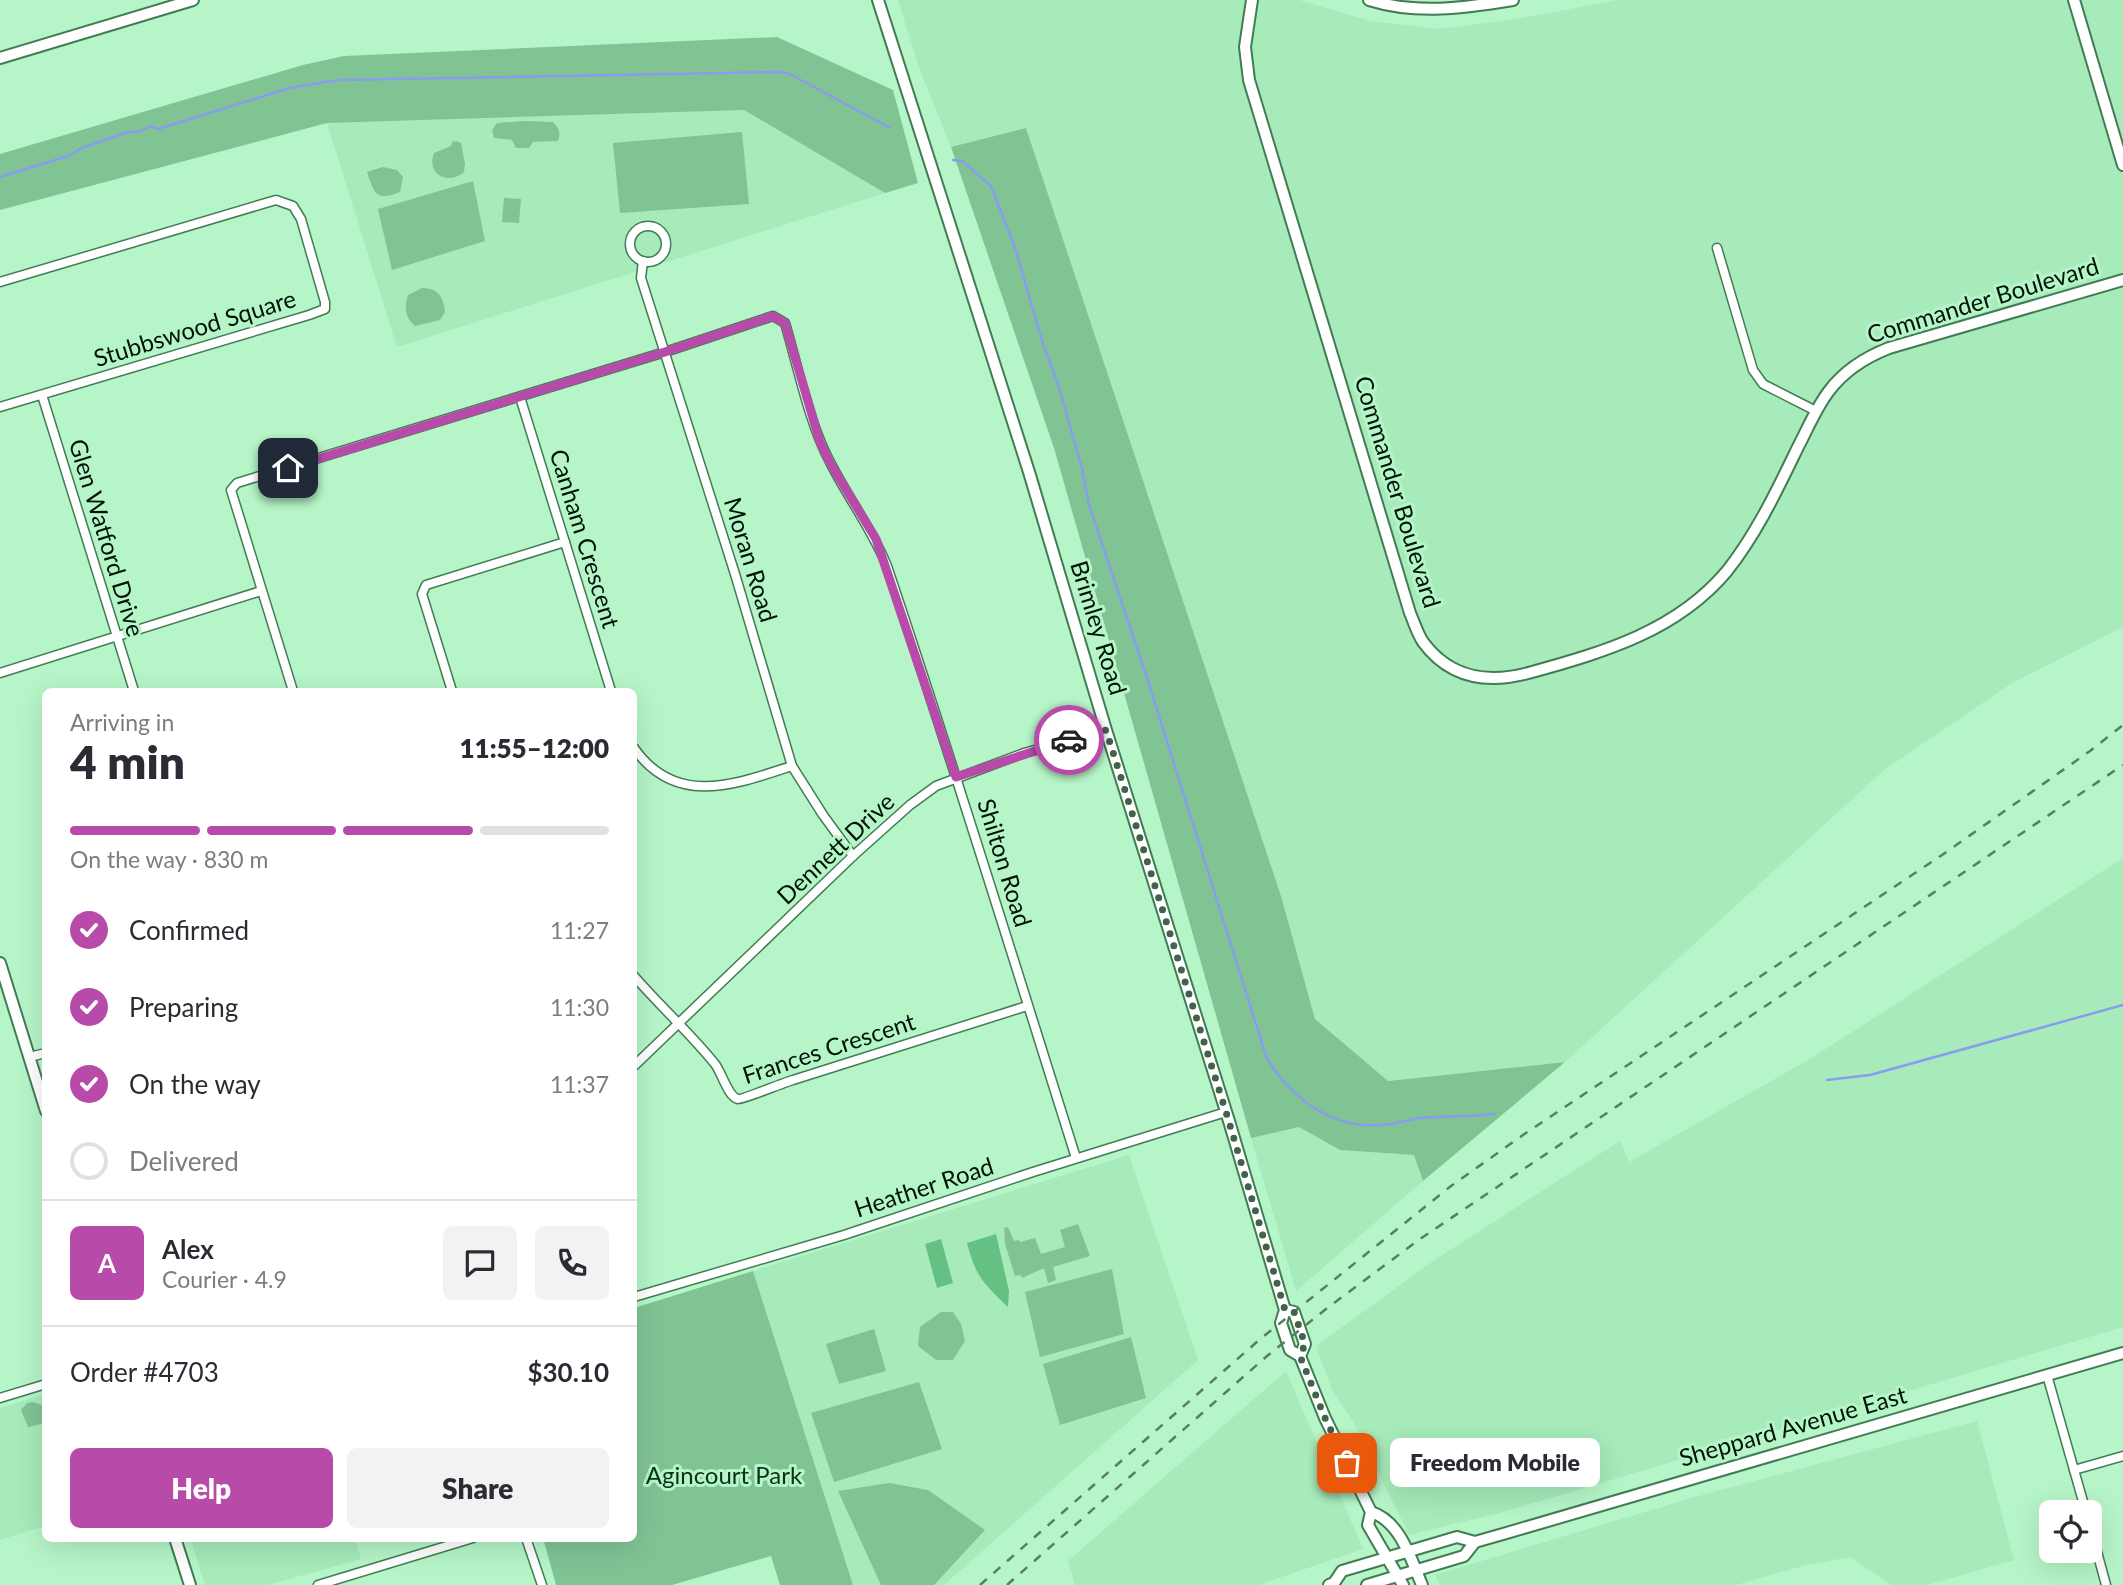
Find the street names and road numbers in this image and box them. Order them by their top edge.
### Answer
street label: Commander Boulevard [1863,250,2102,349]
street label: Stubbswood Square [90,283,299,372]
street label: Commander Boulevard [1349,372,1448,611]
street label: Glen Watford Drive [64,435,151,640]
street label: Canham Crescent [544,446,627,632]
street label: Moran Road [719,494,784,625]
street label: Brimley Road [1065,557,1134,698]
street label: Dennett Drive [770,786,900,910]
street label: Shilton Road [972,795,1039,930]
street label: Frances Crescent [739,1006,919,1089]
street label: Heather Road [850,1150,997,1223]
street label: Sheppard Avenue East [1676,1379,1910,1472]

